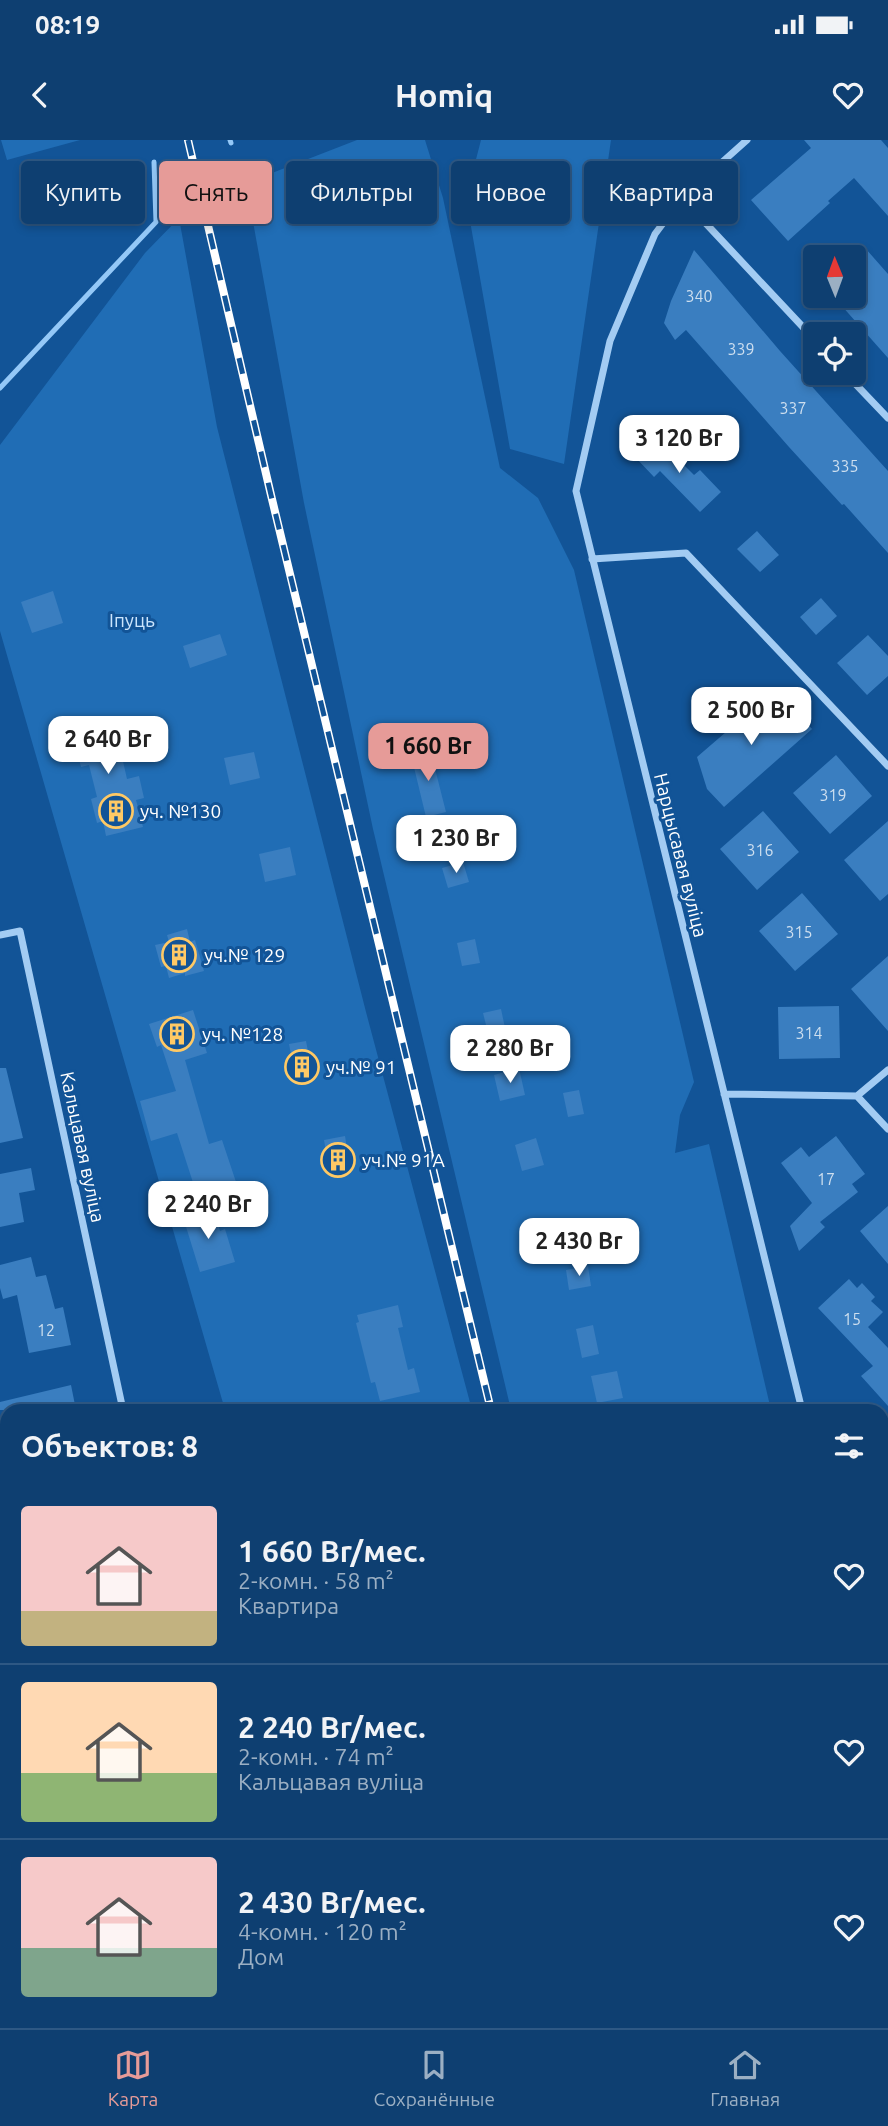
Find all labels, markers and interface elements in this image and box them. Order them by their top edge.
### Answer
text: 08:19 [35,10,100,39]
icon: back [21,76,59,114]
icon: heart [829,76,867,114]
text: Homiq [395,77,493,113]
chip: Купить [21,161,145,224]
chip: Снять [159,161,272,224]
chip: Фильтры [286,161,437,224]
chip: Новое [451,161,570,224]
chip: Квартира [584,161,738,224]
north arrow [803,245,866,308]
map controls [803,245,866,385]
house number: 340 [685,287,713,305]
button: locate [803,322,866,385]
house number: 339 [727,340,755,358]
house number: 337 [779,399,807,417]
pin: 3 120 Br [607,416,751,475]
text: 3 120 Br [635,425,723,450]
house number: 335 [831,457,859,475]
park label: Іпуць [109,609,155,631]
pin: 2 500 Br [679,688,823,747]
text: 2 500 Br [707,697,795,722]
pin: 2 640 Br [36,716,180,776]
pin: 1 660 Br [356,724,500,783]
text: 2 640 Br [64,726,152,751]
text: 1 660 Br [384,733,472,758]
street label: Нарцысавая вуліца [650,771,712,939]
house number: 319 [819,786,847,804]
building icon: уч. №130 [97,792,135,830]
place label: уч. №130 [140,800,221,822]
pin: 1 230 Br [384,816,528,875]
text: 1 230 Br [412,825,500,850]
house number: 316 [746,841,774,859]
house number: 315 [785,923,813,941]
building icon: уч.№ 129 [160,936,198,974]
place label: уч.№ 129 [204,944,285,966]
building icon: уч. №128 [158,1015,196,1053]
place label: уч. №128 [202,1023,283,1045]
house number: 314 [795,1024,823,1042]
pin: 2 280 Br [438,1026,582,1085]
text: 2 280 Br [466,1035,554,1060]
building icon: уч.№ 91 [283,1048,321,1086]
place label: уч.№ 91 [326,1056,396,1078]
street label: Кальцавая вуліца [56,1070,110,1224]
building icon: уч.№ 91А [319,1141,357,1179]
place label: уч.№ 91А [362,1149,445,1171]
house number: 17 [817,1170,835,1188]
pin: 2 240 Br [136,1182,280,1241]
text: 2 240 Br [164,1191,252,1216]
pin: 2 430 Br [507,1218,651,1278]
text: 2 430 Br [535,1228,623,1253]
house number: 15 [843,1310,861,1328]
house number: 12 [37,1321,55,1339]
icon: filters [830,1427,868,1465]
text: Объектов: 8 [21,1429,198,1463]
icon: home [77,1534,161,1618]
text: 1 660 Br/мес. [238,1534,426,1568]
icon: heart [830,1557,868,1595]
text: 2-комн. · 58 m² [238,1568,394,1593]
text: Квартира [238,1593,339,1618]
icon: home [77,1710,161,1794]
text: 2 240 Br/мес. [238,1710,426,1744]
icon: heart [830,1733,868,1771]
text: 2-комн. · 74 m² [238,1744,394,1769]
text: Кальцавая вуліца [238,1769,424,1794]
icon: home [77,1885,161,1969]
text: 2 430 Br/мес. [238,1885,426,1919]
icon: heart [830,1908,868,1946]
text: 4-комн. · 120 m² [238,1919,407,1944]
text: Дом [238,1944,284,1969]
tab: Карта [108,2046,158,2110]
tab: Сохранённые [374,2046,495,2110]
tab: Главная [710,2046,780,2110]

